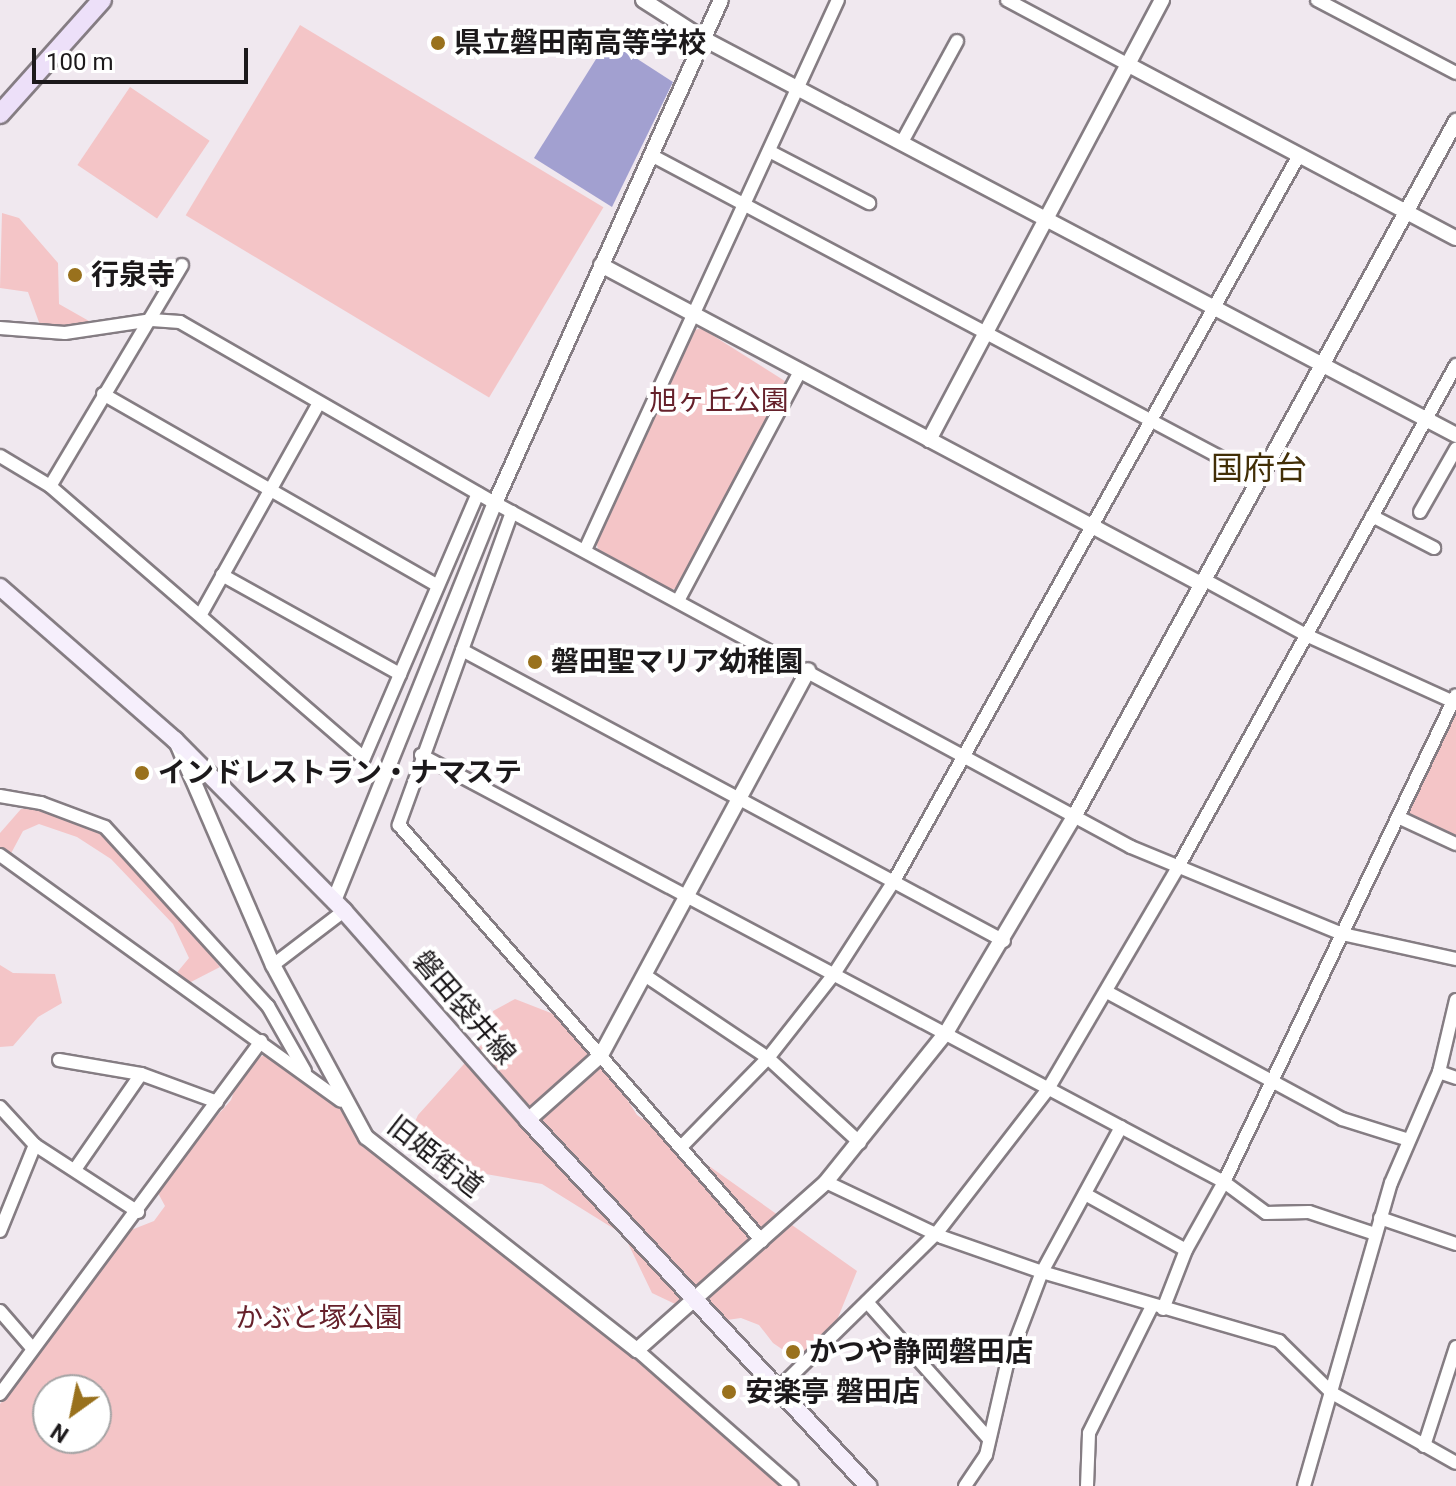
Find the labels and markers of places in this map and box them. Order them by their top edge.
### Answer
place label: 県立磐田南高等学校 [454,26,706,60]
marker: 県立磐田南高等学校 [429,34,447,52]
place label: 行泉寺 [91,258,175,292]
marker: 行泉寺 [66,266,84,284]
place label: 磐田聖マリア幼稚園 [551,645,803,679]
marker: 磐田聖マリア幼稚園 [526,653,544,671]
place label: インドレストラン・ナマステ [158,756,522,790]
marker: インドレストラン・ナマステ [133,764,151,782]
place label: かつや静岡磐田店 [809,1335,1033,1369]
marker: かつや静岡磐田店 [784,1343,802,1361]
place label: 安楽亭 磐田店 [745,1375,920,1409]
marker: 安楽亭 磐田店 [720,1383,738,1401]

